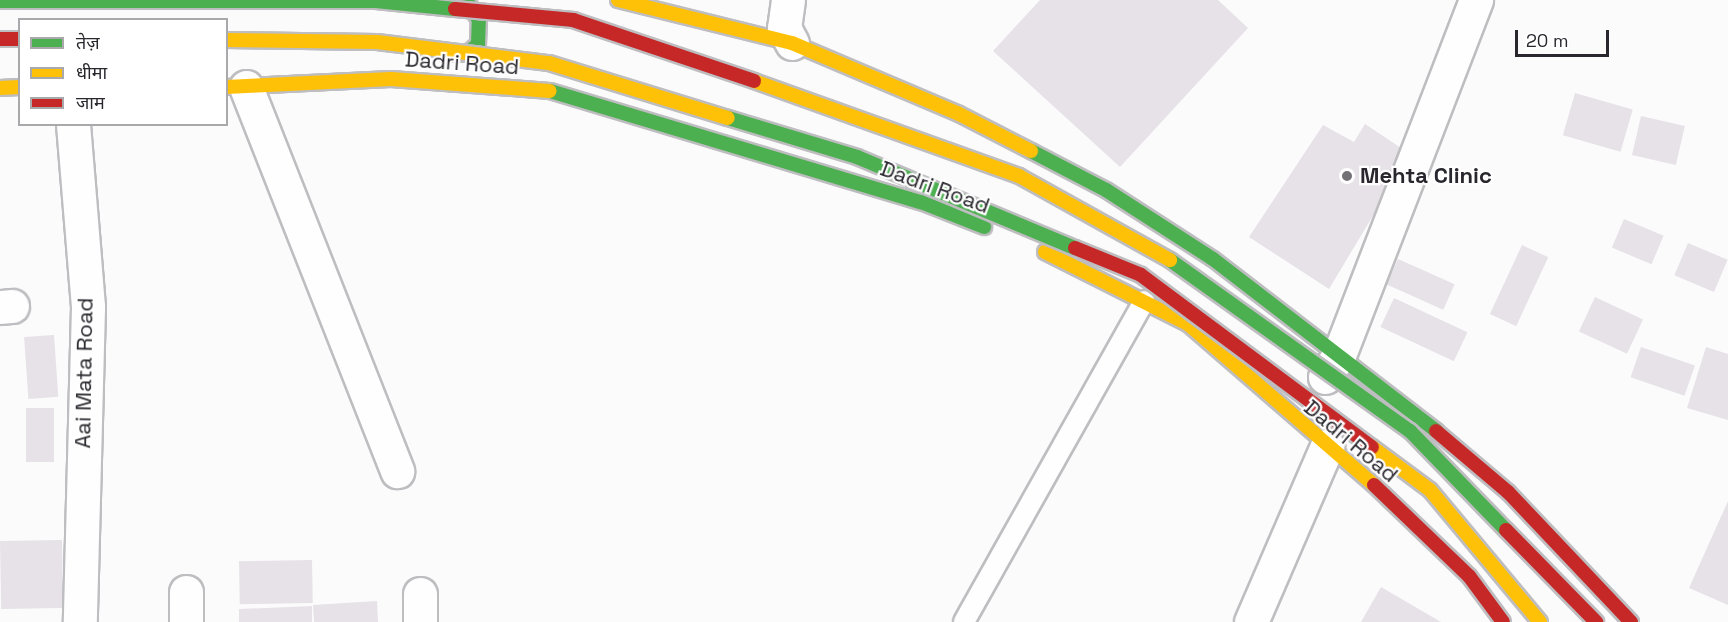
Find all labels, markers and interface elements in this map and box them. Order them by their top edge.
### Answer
legend [18,18,228,126]
scale bar [1518,18,1612,56]
text: 20 m [1526,29,1569,52]
text: तेज़ [76,31,100,54]
street label: Dadri Road [404,46,520,80]
text: धीमा [76,61,107,84]
text: जाम [76,91,105,114]
street label: Dadri Road [877,155,993,219]
place label: Mehta Clinic [1360,163,1492,189]
marker: Mehta Clinic [1338,167,1356,185]
street label: Aai Mata Road [69,297,99,449]
street label: Dadri Road [1299,394,1403,488]

